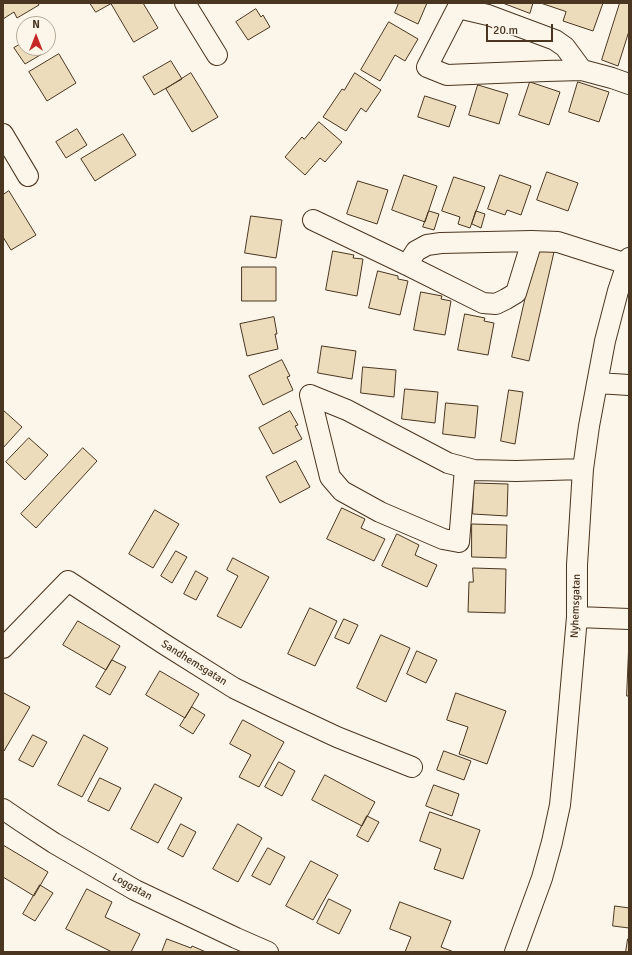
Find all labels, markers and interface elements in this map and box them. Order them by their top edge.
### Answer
north arrow [16,16,56,56]
scale bar [488,16,555,42]
text: N [32,18,40,31]
text: 20 m [493,23,518,38]
street label: Nyhemsgatan [568,574,584,638]
street label: Sandhemsgatan [159,637,229,689]
street label: Loggatan [110,871,154,903]

